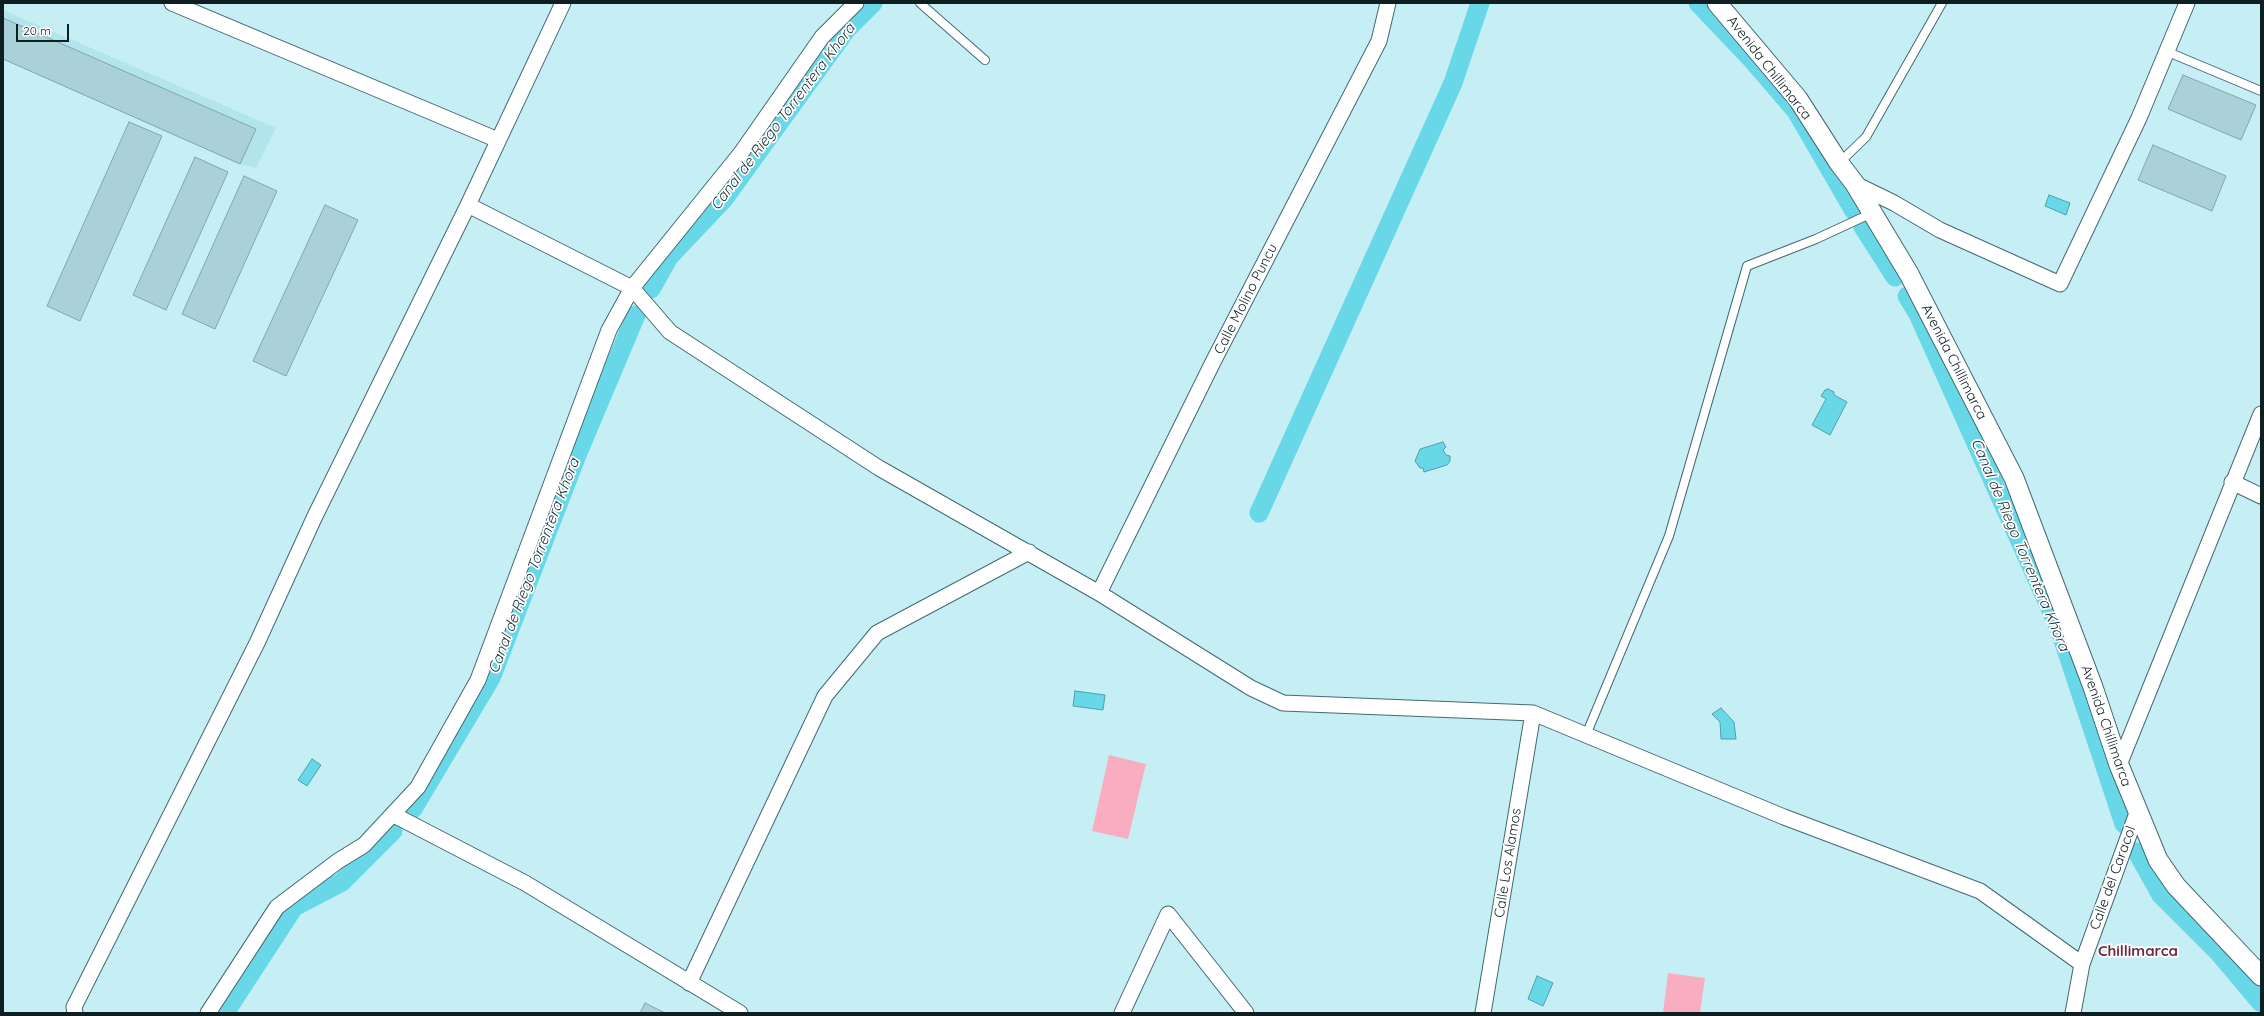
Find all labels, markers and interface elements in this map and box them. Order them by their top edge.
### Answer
street label: Avenida Chillimarca [1723,13,1815,123]
scale bar [18,16,71,42]
water label: Canal de Riego Torrentera Khora [707,20,859,214]
text: 20 m [23,23,51,38]
street label: Calle Molino Puncu [1211,241,1281,357]
street label: Avenida Chillimarca [1918,301,1990,423]
water label: Canal de Riego Torrentera Khora [1967,436,2073,654]
water label: Canal de Riego Torrentera Khora [485,456,583,676]
street label: Avenida Chillimarca [2077,663,2135,789]
street label: Calle Los Alamos [1491,807,1525,919]
street label: Calle del Caracol [2086,824,2140,932]
district label: Chillimarca [2098,942,2178,960]

